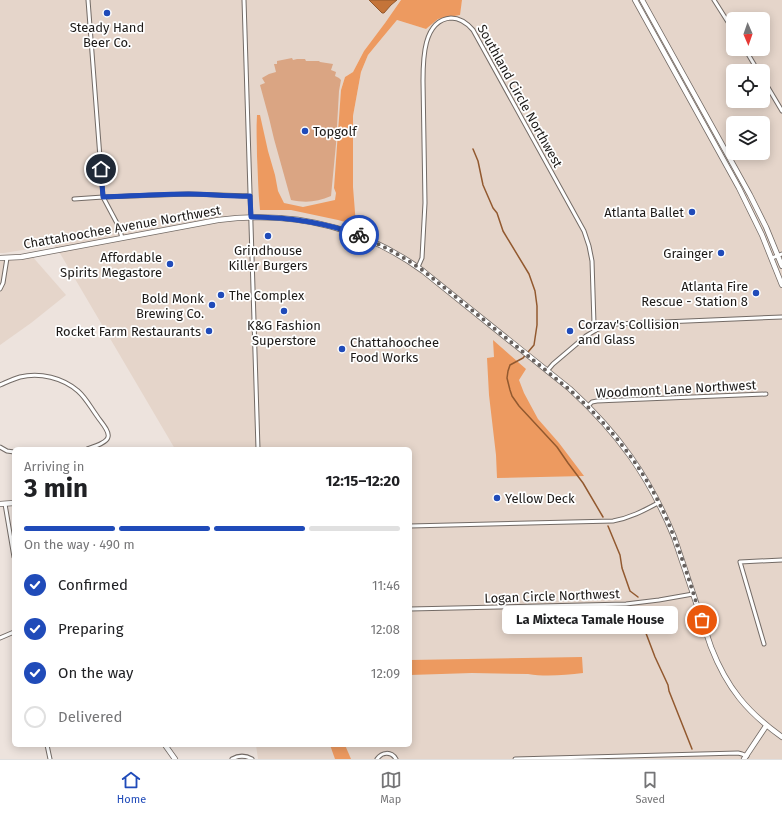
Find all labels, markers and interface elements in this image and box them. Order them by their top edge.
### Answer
marker: Steady Hand Beer Co. [102,8,112,18]
north arrow [726,12,770,56]
map controls [726,12,770,160]
place label: Steady Hand Beer Co. [70,20,144,50]
street label: Southland Circle Northwest [474,22,566,170]
button: locate [726,64,770,108]
button: layers [726,116,770,160]
place label: Topgolf [313,124,358,139]
marker: Topgolf [300,126,310,136]
pin [84,152,118,186]
icon: home [90,158,112,180]
street label: Chattahoochee Avenue Northwest [22,202,222,252]
place label: Atlanta Ballet [604,205,684,220]
marker: Atlanta Ballet [687,207,697,217]
courier [339,215,379,255]
icon: bike [348,224,370,246]
marker: Grindhouse Killer Burgers [263,231,273,241]
place label: Grindhouse Killer Burgers [228,243,308,273]
place label: Grainger [663,246,713,261]
marker: Grainger [716,248,726,258]
place label: Affordable Spirits Megastore [60,250,162,280]
marker: Affordable Spirits Megastore [165,259,175,269]
place label: Atlanta Fire Rescue - Station 8 [641,279,748,309]
place label: The Complex [229,288,305,303]
marker: Atlanta Fire Rescue - Station 8 [751,288,761,298]
marker: The Complex [216,290,226,300]
place label: Bold Monk Brewing Co. [136,291,204,321]
marker: Bold Monk Brewing Co. [207,300,217,310]
marker: K&G Fashion Superstore [279,306,289,316]
place label: Corzav's Collision and Glass [578,317,679,347]
place label: K&G Fashion Superstore [247,318,321,348]
place label: Rocket Farm Restaurants [55,324,201,339]
marker: Rocket Farm Restaurants [204,326,214,336]
marker: Corzav's Collision and Glass [565,326,575,336]
place label: Chattahoochee Food Works [350,335,439,365]
marker: Chattahoochee Food Works [337,344,347,354]
street label: Woodmont Lane Northwest [595,377,757,401]
text: Arriving in [24,459,84,474]
text: 12:15–12:20 [326,472,400,490]
text: 3 min [24,473,88,504]
place label: Yellow Deck [505,491,575,506]
marker: Yellow Deck [492,493,502,503]
text: On the way · 490 m [24,537,135,552]
icon: check [24,574,46,596]
text: Confirmed [58,576,128,594]
text: 11:46 [372,578,400,593]
street label: Logan Circle Northwest [484,586,620,606]
pin [685,603,719,637]
callout: La Mixteca Tamale House [502,606,678,634]
icon: bag [691,609,713,631]
text: La Mixteca Tamale House [516,612,664,627]
icon: check [24,618,46,640]
text: Preparing [58,620,123,638]
text: 12:08 [370,622,400,637]
icon: check [24,662,46,684]
text: On the way [58,664,133,682]
text: 12:09 [371,666,400,681]
text: Delivered [58,708,122,726]
tab: Home [117,769,146,806]
tab: Map [380,769,402,806]
tab: Saved [635,769,665,806]

